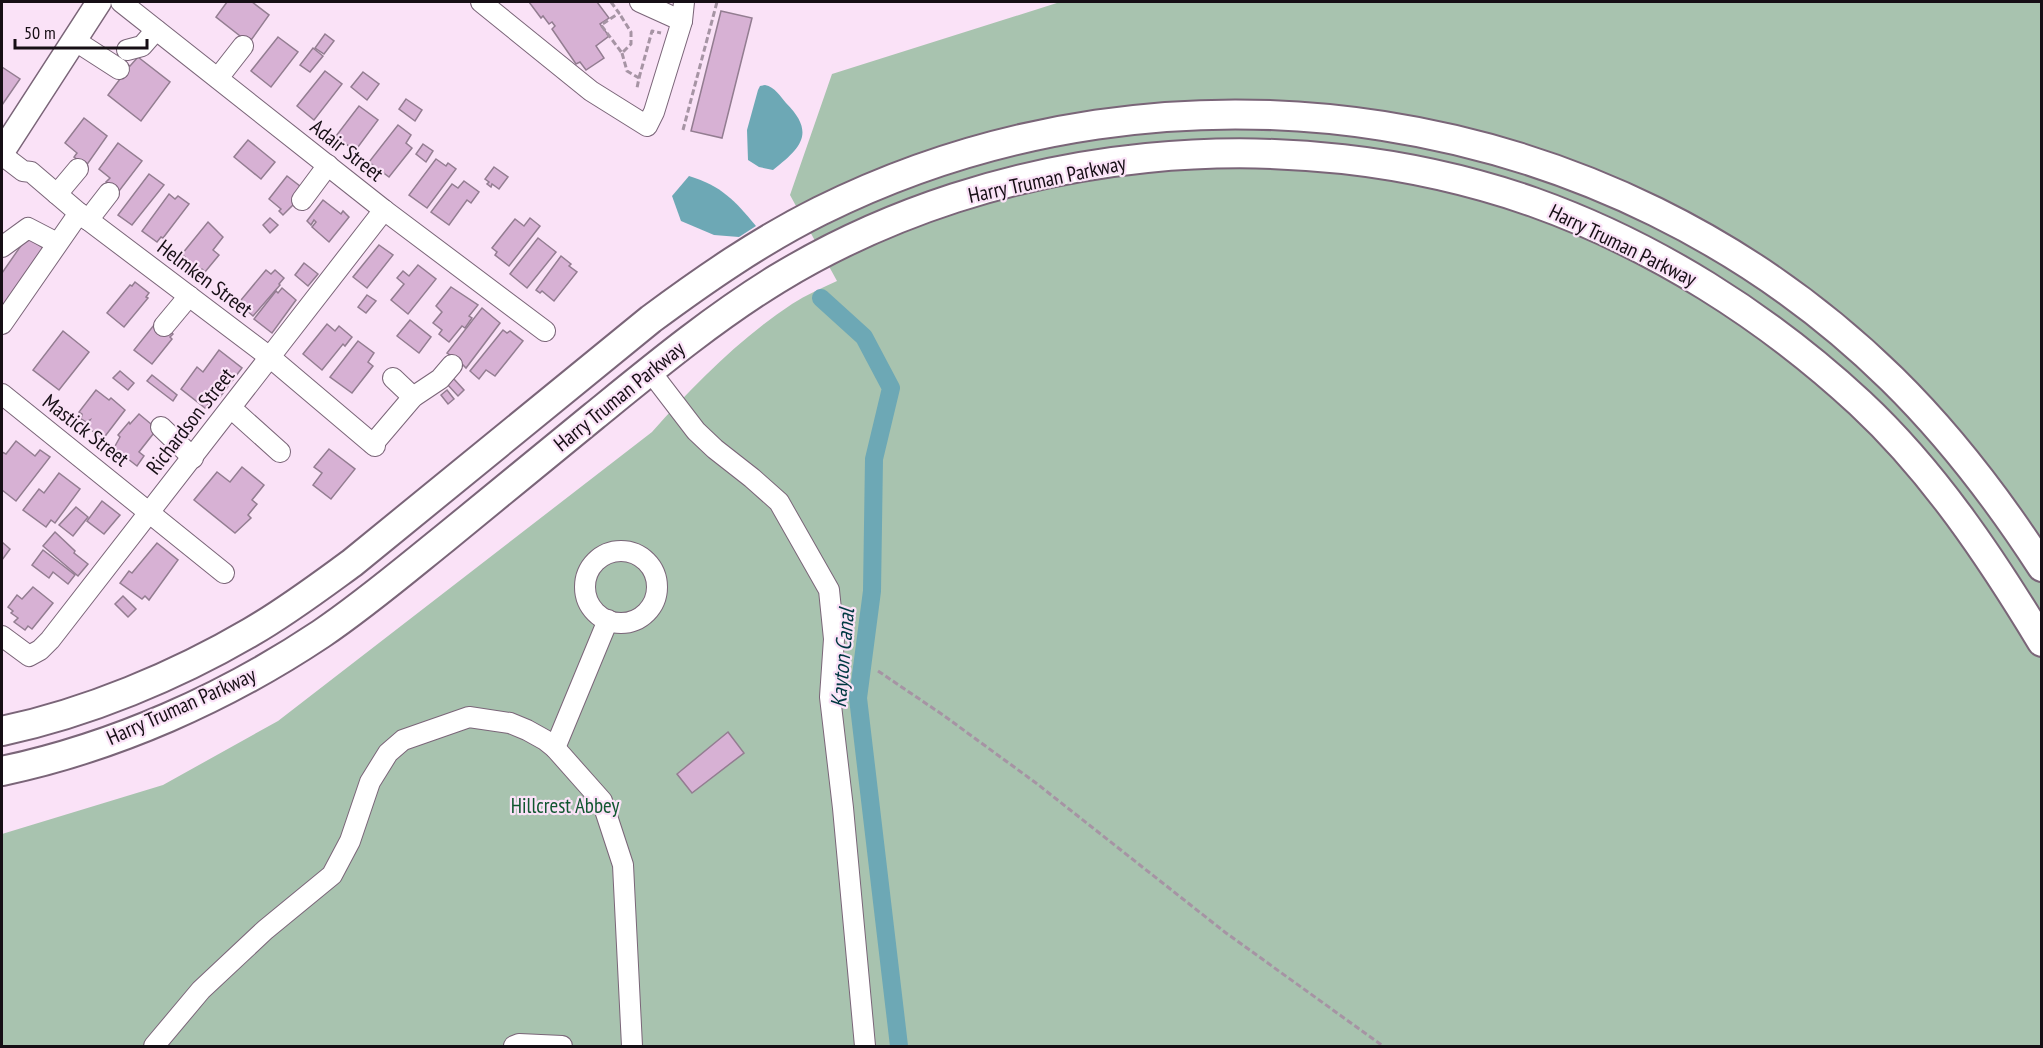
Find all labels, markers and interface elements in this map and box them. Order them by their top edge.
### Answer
scale bar [15,12,147,50]
text: 50 m [24,21,56,44]
street label: Adair Street [305,113,389,187]
street label: Harry Truman Parkway [966,149,1128,209]
street label: Harry Truman Parkway [1545,198,1701,292]
street label: Helmken Street [152,233,258,323]
street label: Harry Truman Parkway [548,335,690,457]
street label: Richardson Street [140,362,240,480]
street label: Mastick Street [37,388,135,472]
water label: Kayton Canal [824,605,860,709]
street label: Harry Truman Parkway [102,661,260,751]
park label: Hillcrest Abbey [511,792,619,819]

